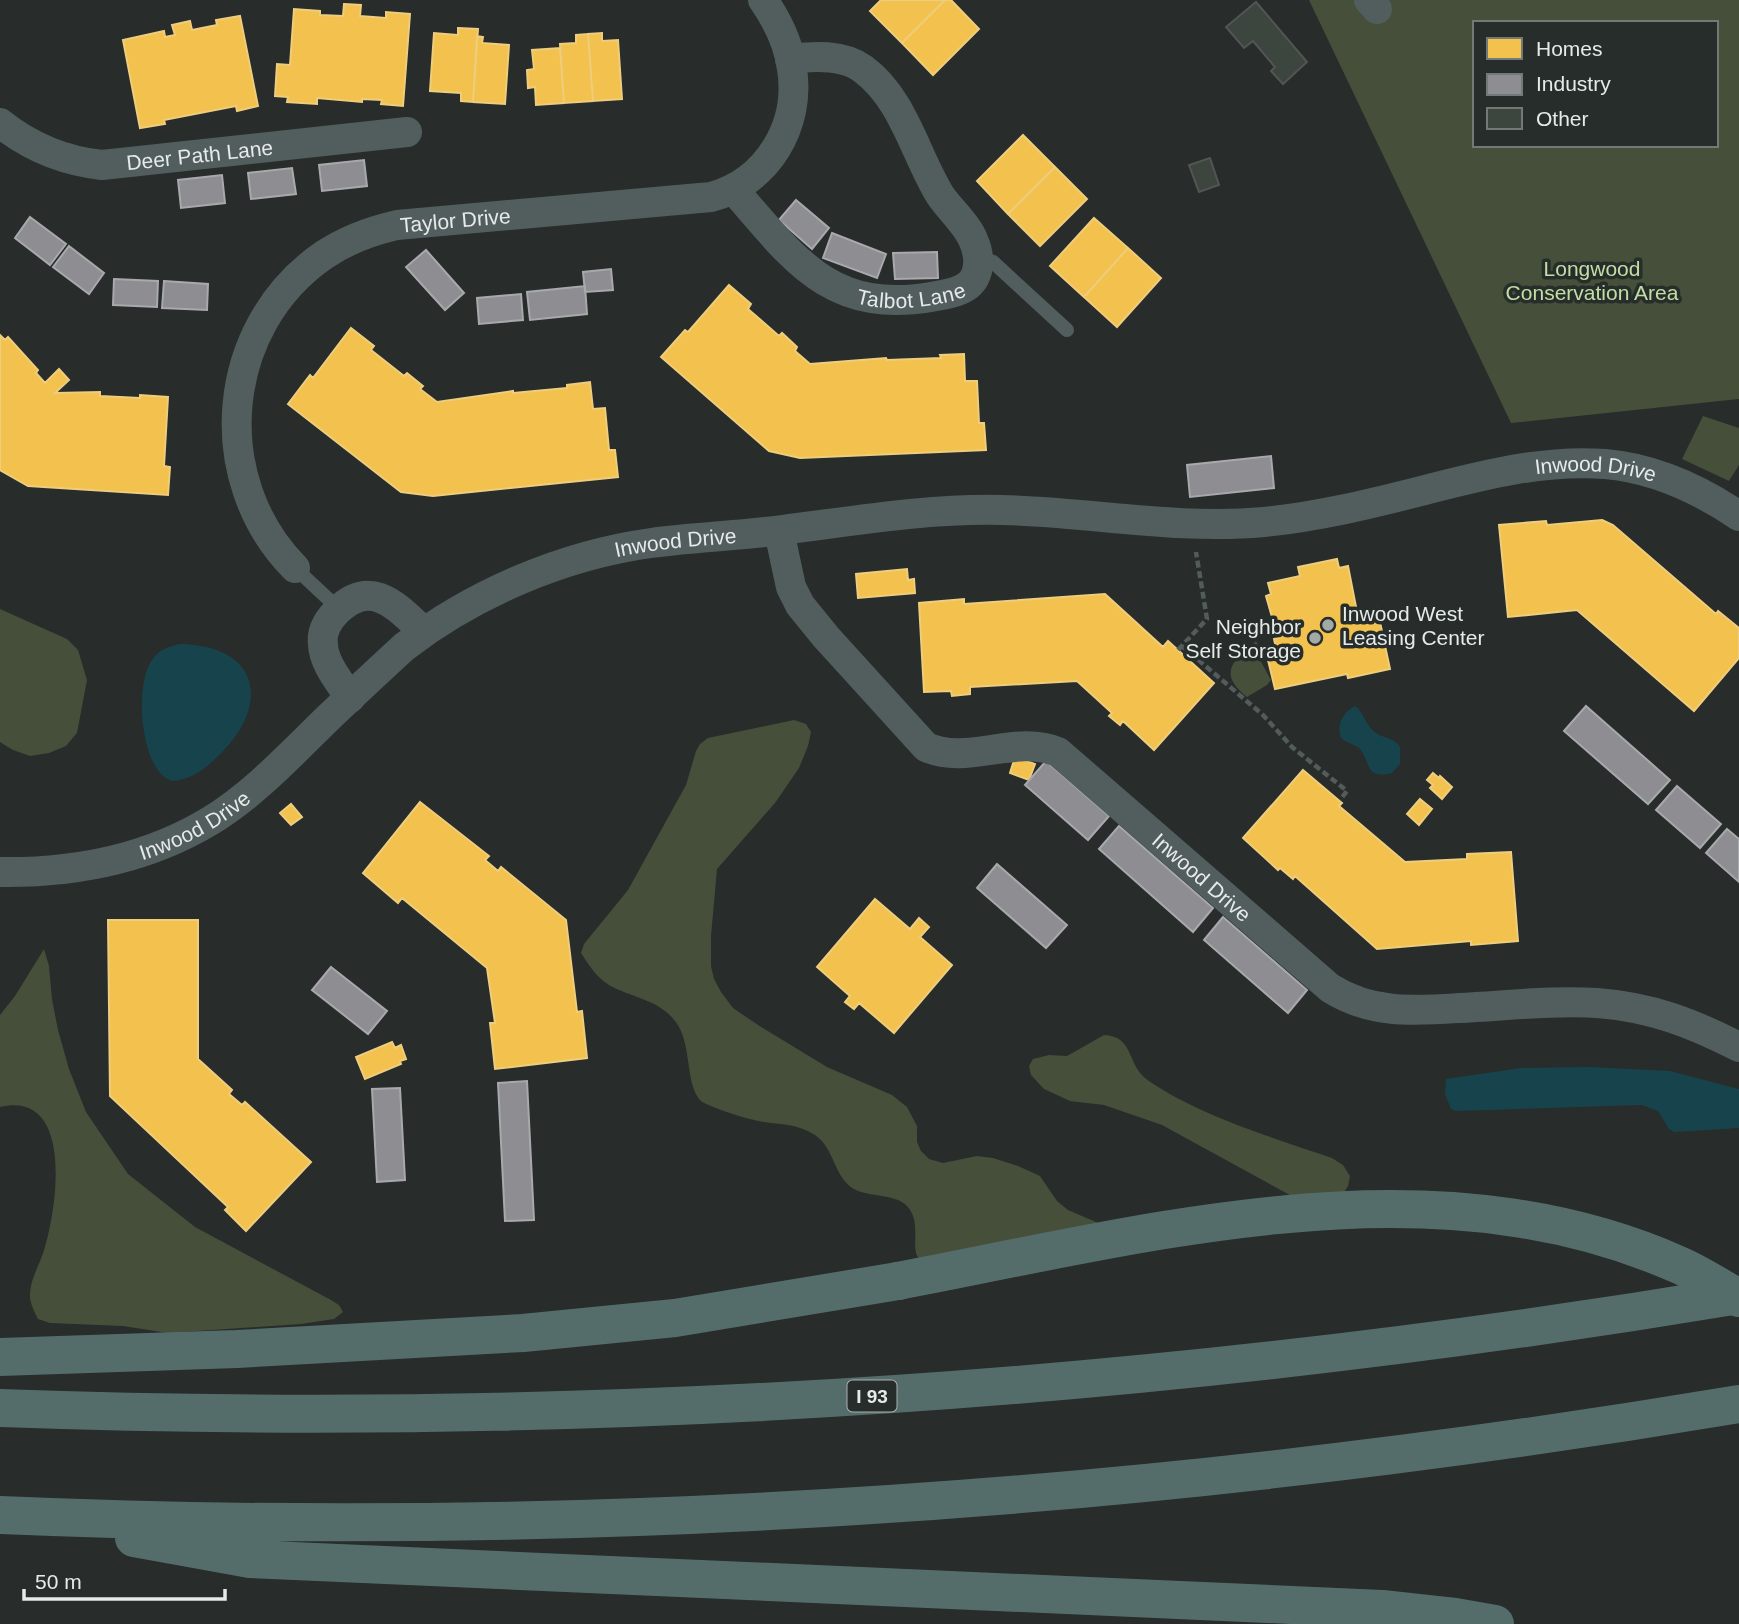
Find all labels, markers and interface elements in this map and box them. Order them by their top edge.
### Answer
legend [1473,21,1718,147]
text: Homes [1536,37,1603,60]
text: Industry [1536,72,1611,95]
text: Other [1536,107,1589,130]
street label: Deer Path Lane [125,135,274,174]
street label: Taylor Drive [399,203,511,236]
park label: Longwood Conservation Area [1506,257,1679,304]
street label: Talbot Lane [855,278,969,312]
street label: Inwood Drive [1533,452,1659,485]
street label: Inwood Drive [612,523,737,561]
place label: Inwood West Leasing Center [1342,602,1484,649]
place label: Neighbor Self Storage [1185,615,1301,662]
marker: Inwood West Leasing Center [1320,617,1336,633]
marker: Neighbor Self Storage [1307,630,1323,646]
street label: Inwood Drive [136,786,254,864]
street label: Inwood Drive [1148,828,1256,926]
road number: I 93 [848,1380,896,1412]
scale bar [24,1558,226,1602]
text: 50 m [35,1570,82,1593]

